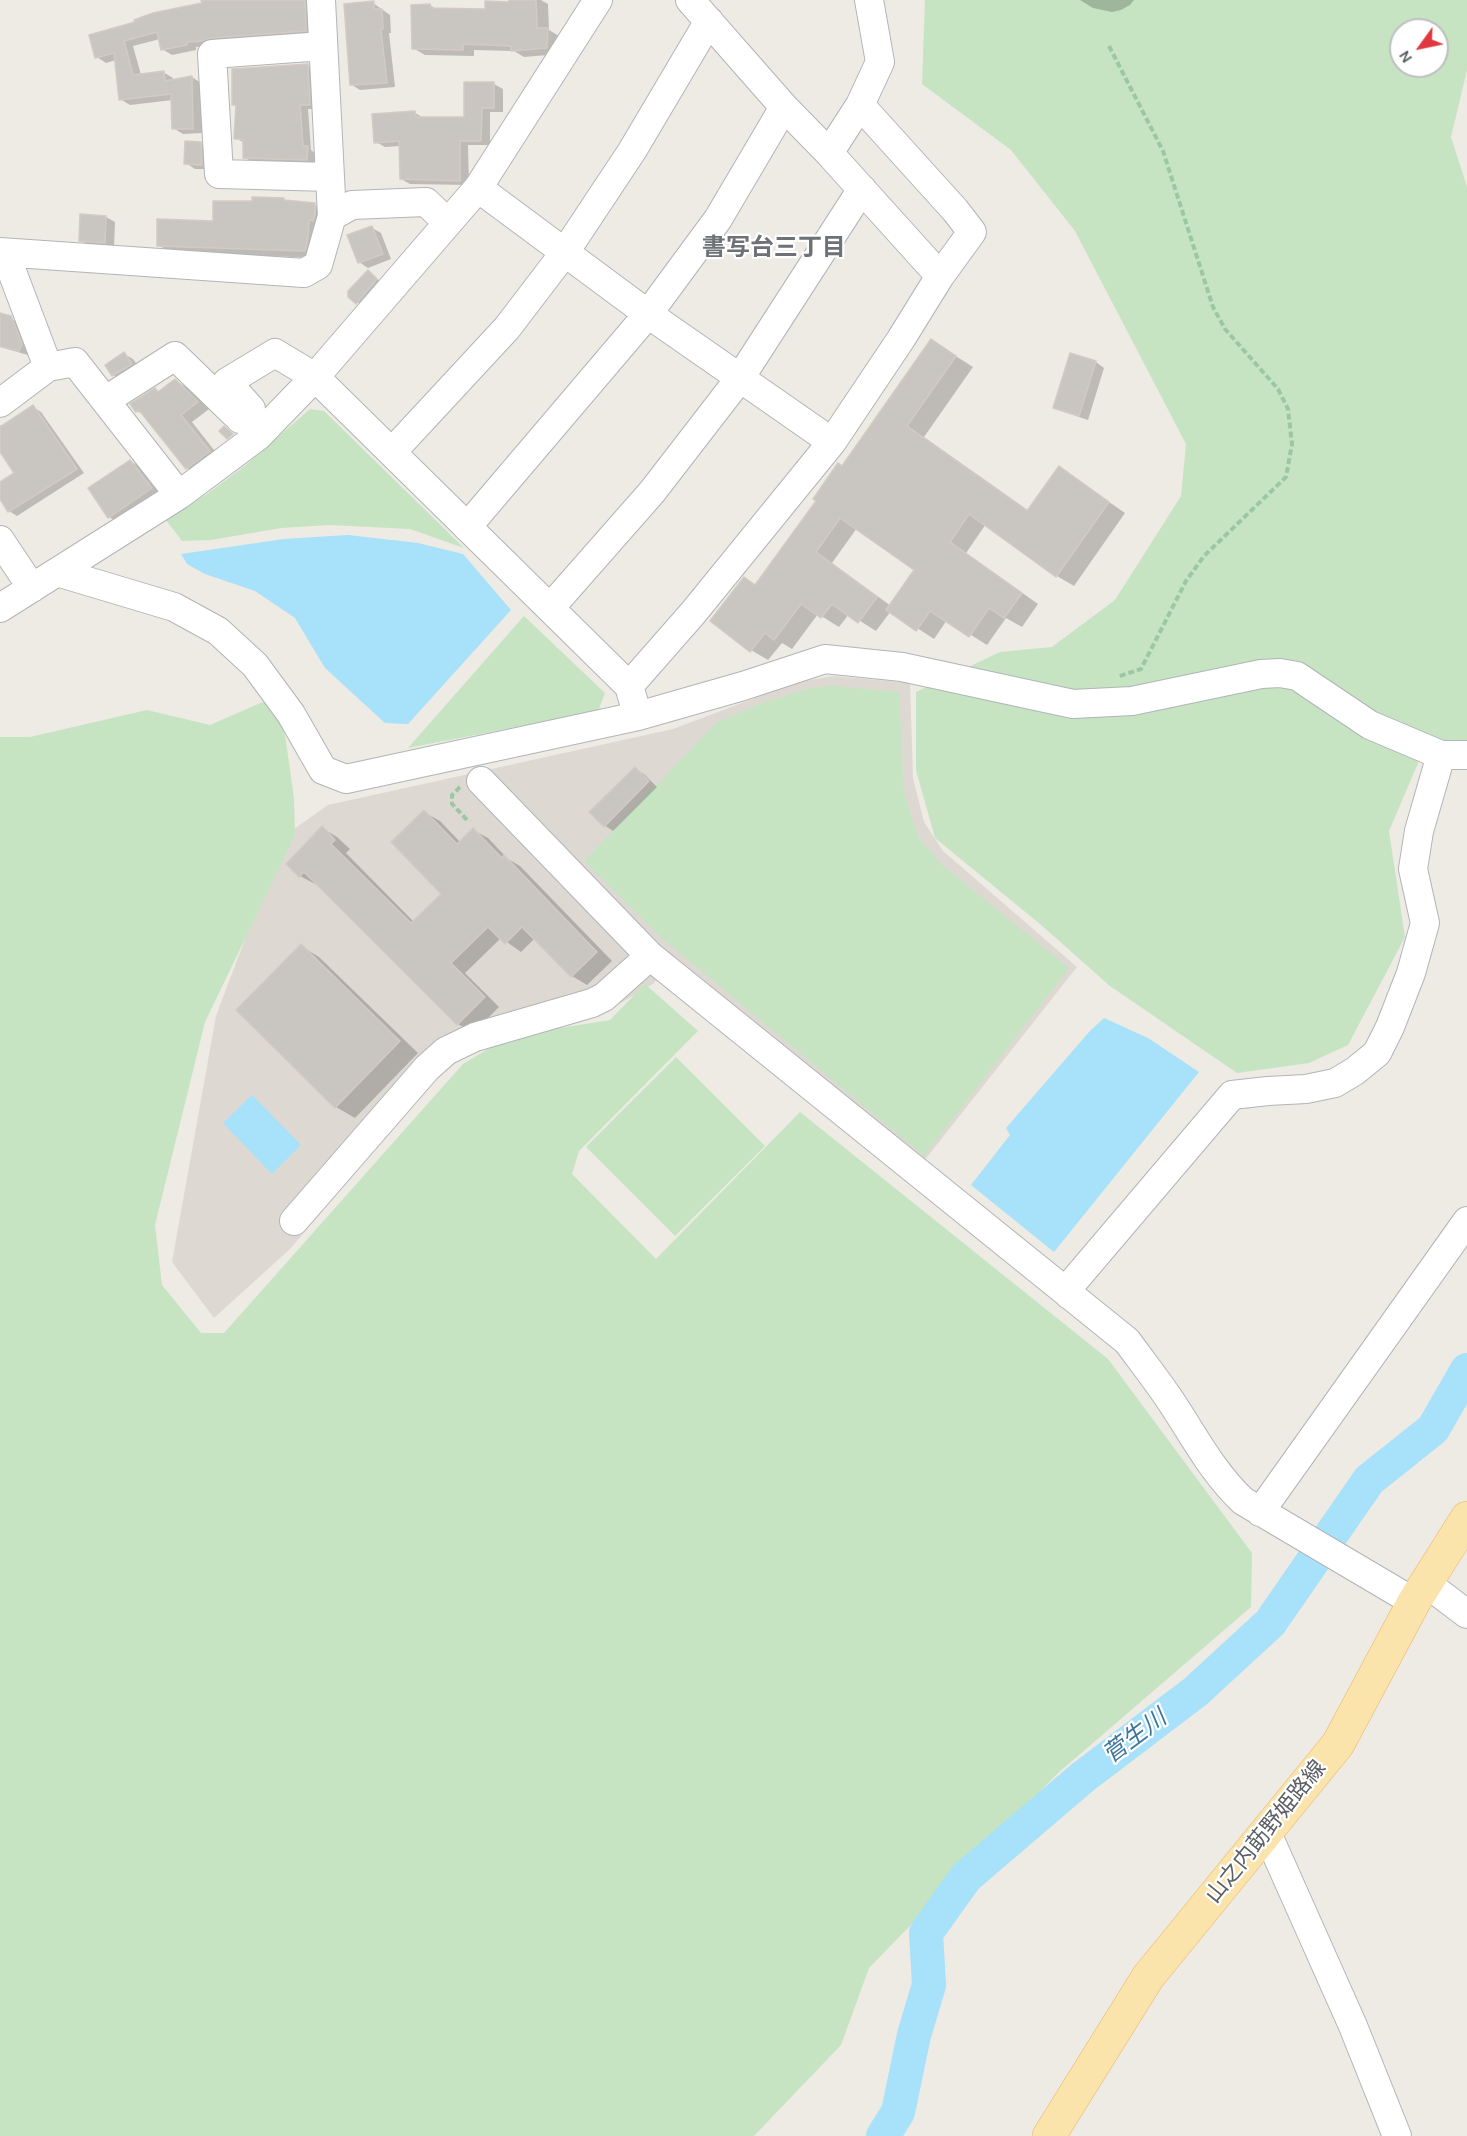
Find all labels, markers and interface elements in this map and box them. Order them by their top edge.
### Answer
north arrow [1389,18,1449,78]
text: N [1394,47,1416,67]
district label: 書写台三丁目 [702,234,846,262]
water label: 菅生川 [1098,1704,1172,1770]
street label: 山之内莇野姫路線 [1200,1755,1332,1909]

